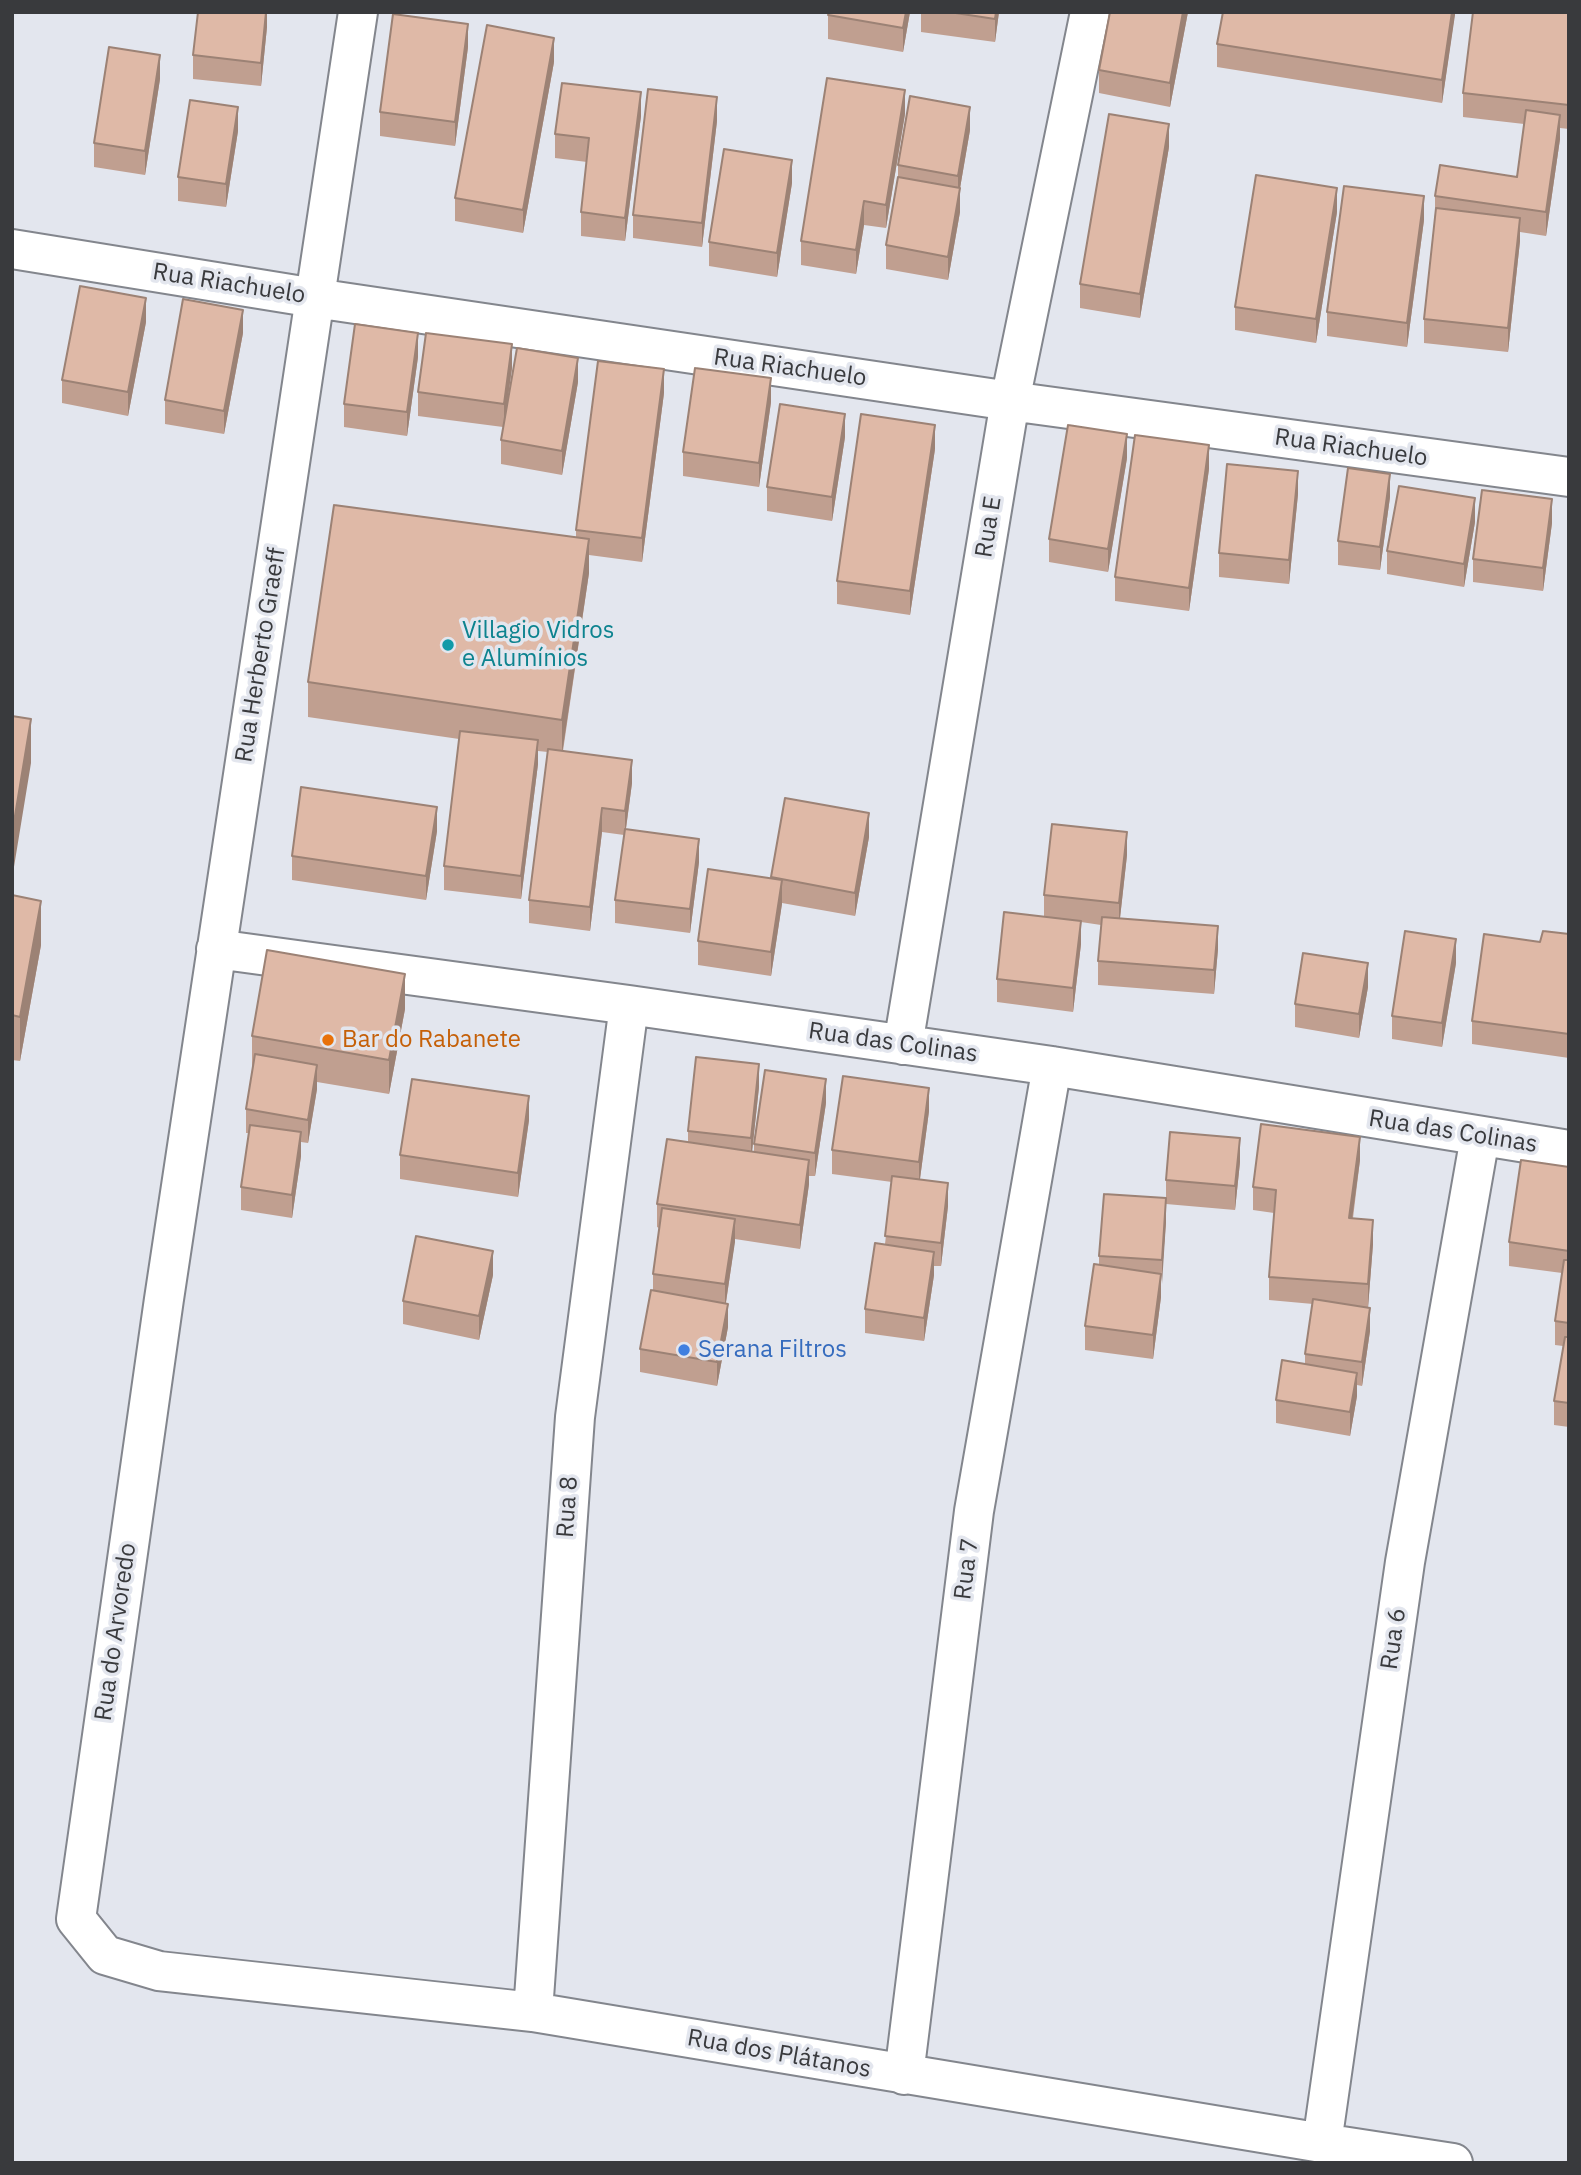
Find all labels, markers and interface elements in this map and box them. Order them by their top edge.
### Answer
street label: Rua Riachuelo [151,258,307,310]
street label: Rua Riachuelo [712,343,868,393]
street label: Rua Riachuelo [1273,423,1429,473]
street label: Rua E [970,494,1008,560]
street label: Rua Herberto Graeff [230,546,292,764]
place label: Villagio Vidros e Alumínios [462,617,614,673]
marker: Villagio Vidros e Alumínios [440,637,456,653]
street label: Rua das Colinas [807,1017,979,1069]
place label: Bar do Rabanete [342,1026,521,1054]
marker: Bar do Rabanete [320,1032,336,1048]
street label: Rua das Colinas [1367,1104,1539,1160]
place label: Serana Filtros [698,1336,847,1364]
marker: Serana Filtros [676,1342,692,1358]
street label: Rua 8 [551,1475,585,1539]
street label: Rua 7 [949,1537,985,1601]
street label: Rua do Arvoredo [89,1541,143,1723]
street label: Rua 6 [1375,1606,1413,1672]
street label: Rua dos Plátanos [685,2024,873,2084]

